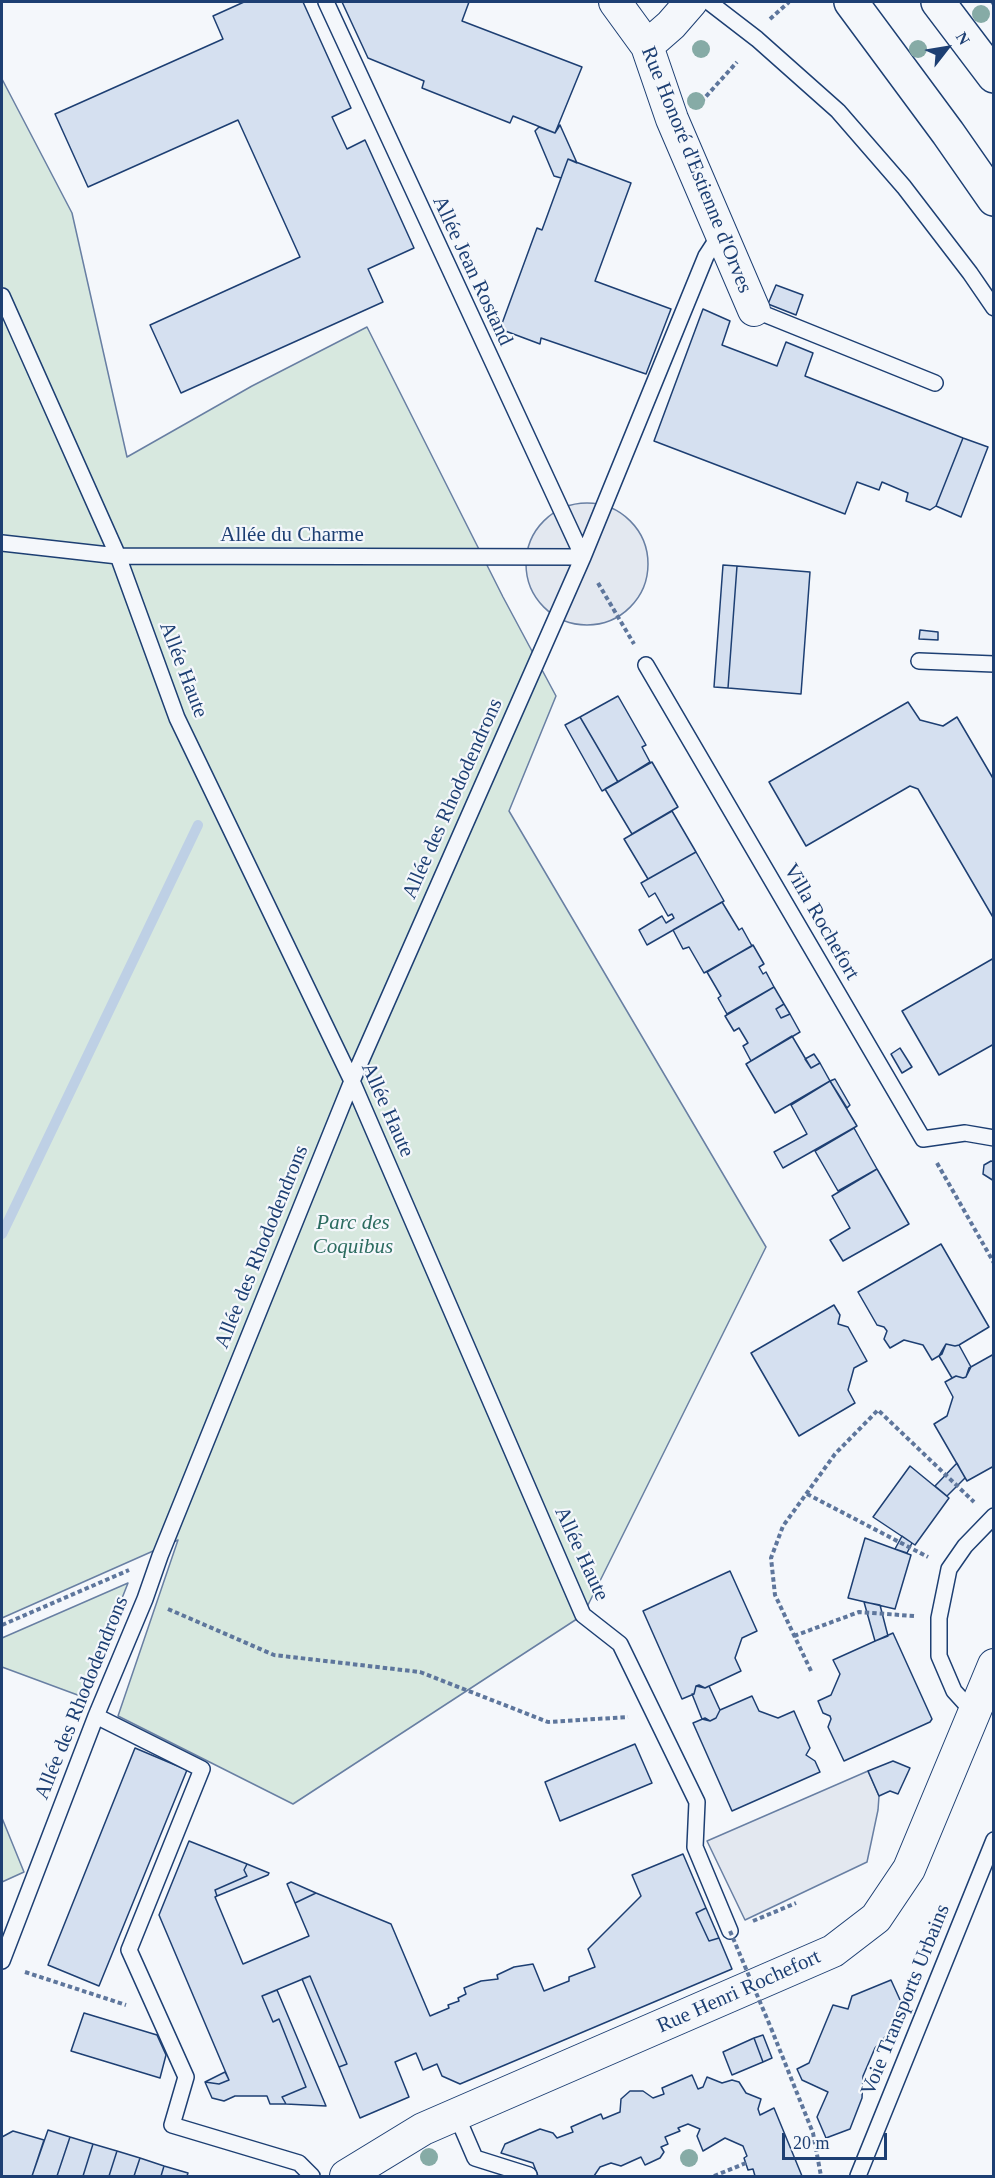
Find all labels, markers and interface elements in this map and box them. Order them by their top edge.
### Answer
north arrow [917,18,977,78]
text: N [953,29,973,48]
street label: Rue Honoré d'Estienne d'Orves [635,43,757,297]
street label: Allée Jean Rostand [426,192,518,350]
street label: Allée du Charme [220,522,364,548]
street label: Allée Haute [153,618,213,722]
street label: Allée des Rhododendrons [397,695,509,903]
street label: Villa Rochefort [778,859,864,985]
street label: Allée Haute [355,1059,419,1161]
street label: Allée des Rhododendrons [210,1142,314,1352]
park label: Parc des Coquibus [313,1210,393,1260]
street label: Allée Haute [548,1503,614,1605]
street label: Allée des Rhododendrons [30,1593,134,1803]
street label: Voie Transports Urbains [856,1901,956,2099]
street label: Rue Henri Rochefort [653,1945,825,2039]
scale bar [785,2121,890,2159]
text: 20 m [793,2133,830,2153]

